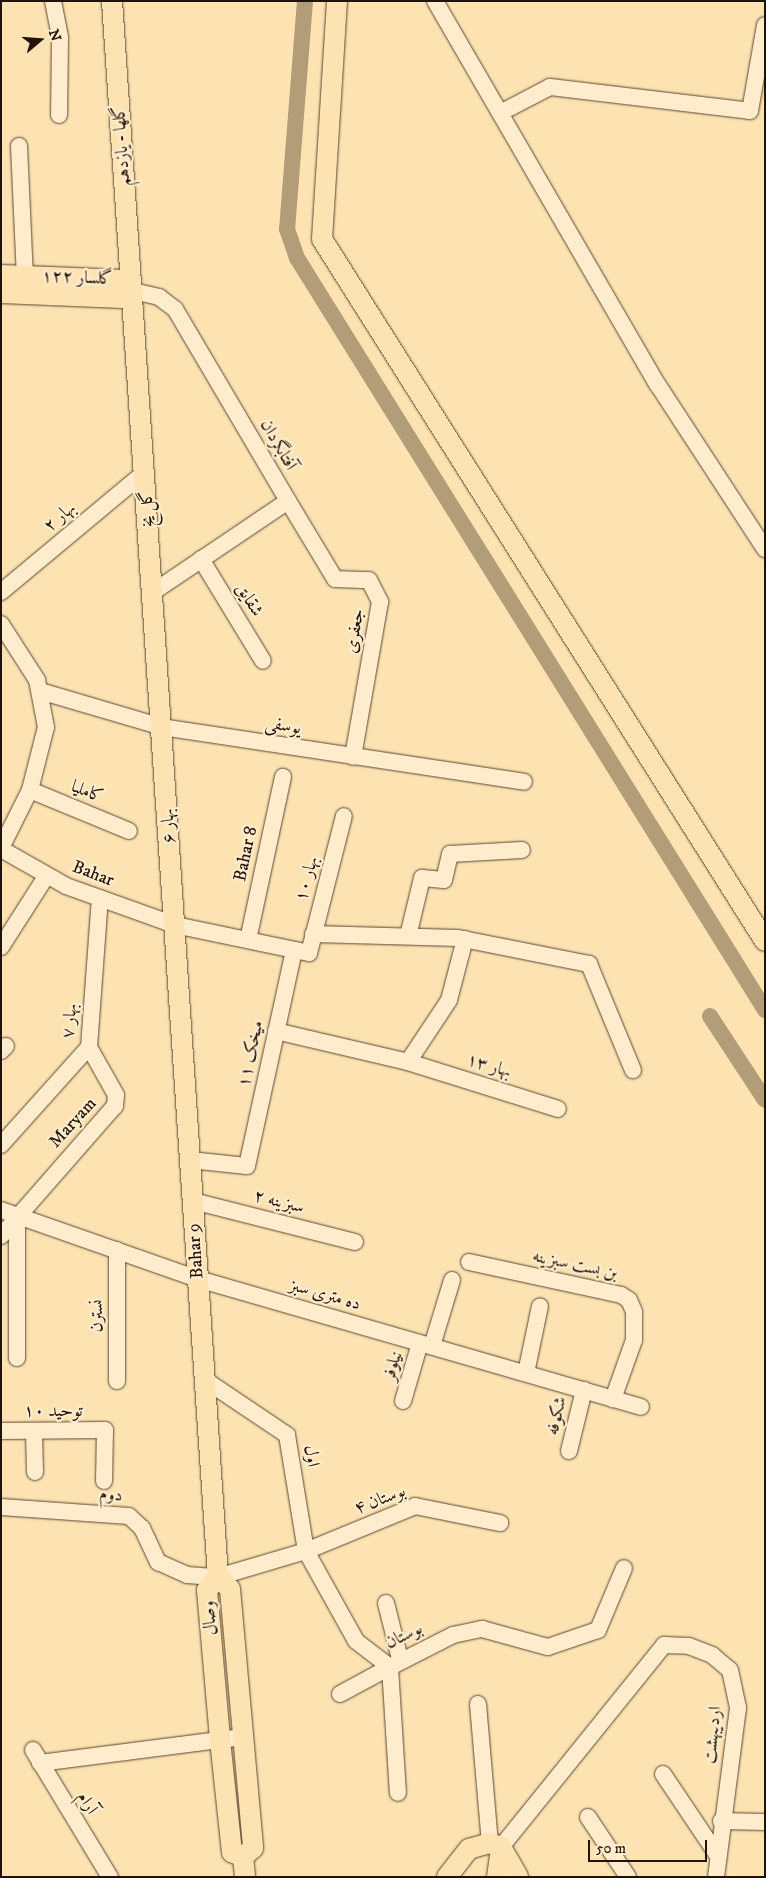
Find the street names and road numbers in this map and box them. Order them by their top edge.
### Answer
street label: گلها - یازدهم [108,105,136,187]
street label: گلسار ۱۲۲ [41,266,113,290]
street label: آفتابگردان [255,416,301,474]
street label: گل یخ [136,490,160,528]
street label: بهار ۲ [40,497,80,537]
street label: شقایق [231,579,267,621]
street label: جعفری [340,607,370,655]
street label: یوسفی [263,713,303,739]
street label: کاملیا [68,776,106,808]
street label: بهار ۶ [157,808,181,844]
street label: Bahar 8 [230,825,262,883]
street label: بهار ۱۰ [291,854,323,904]
street label: Bahar [69,856,117,892]
street label: بهار ۷ [57,1002,83,1040]
street label: میخک ۱۱ [233,1019,269,1089]
street label: بهار ۱۳ [464,1049,514,1083]
street label: Maryam [45,1093,101,1153]
street label: سبزینه ۲ [252,1185,306,1219]
street label: Bahar 9 [183,1222,209,1280]
street label: بن بست سبزینه [530,1245,620,1285]
street label: ده متری سبز [287,1275,363,1315]
street label: نسترن [86,1300,108,1332]
street label: نیلوفر [379,1349,407,1383]
street label: شکوفه [542,1394,572,1438]
street label: توحید ۱۰ [23,1400,83,1422]
street label: اول [299,1443,323,1469]
street label: بوستان ۴ [351,1480,409,1520]
street label: دوم [98,1483,124,1507]
street label: وصال [198,1600,222,1636]
street label: بوستان [382,1618,426,1654]
street label: اردیبهشت [699,1705,727,1765]
street label: آرام [72,1787,102,1819]

